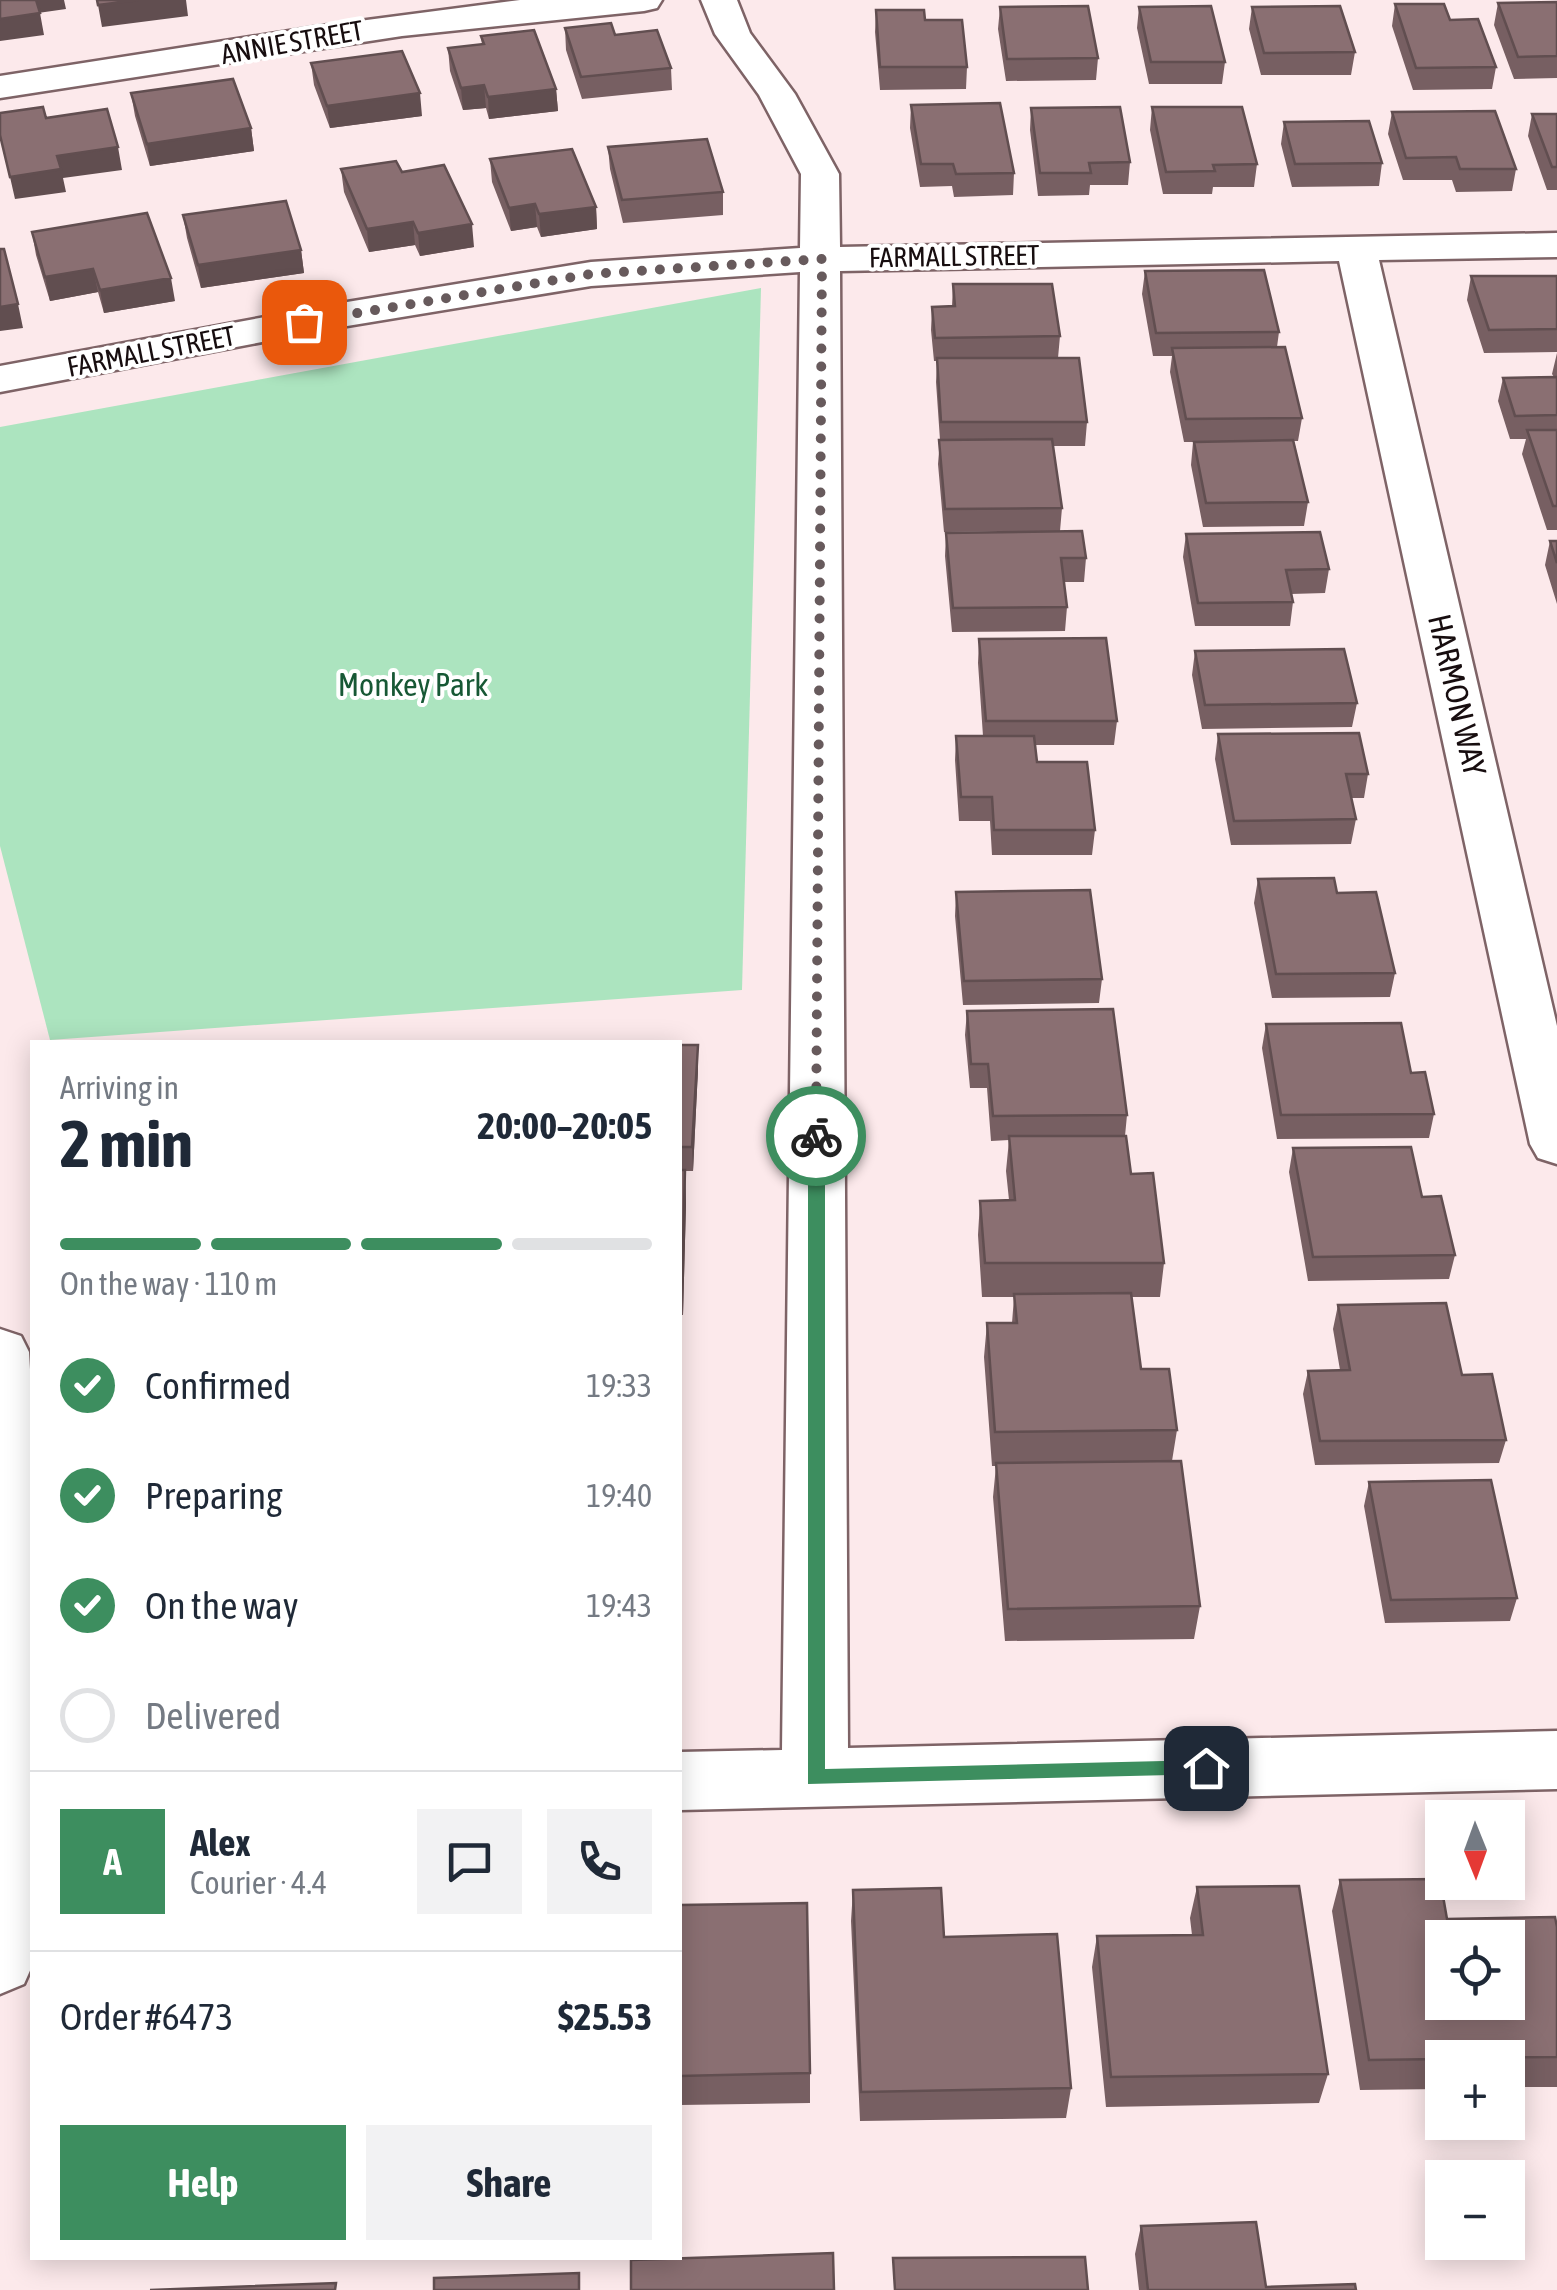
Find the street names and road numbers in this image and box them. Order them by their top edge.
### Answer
street label: ANNIE STREET [218,14,366,70]
street label: FARMALL STREET [868,239,1040,273]
street label: FARMALL STREET [64,319,238,383]
street label: HARMON WAY [1421,611,1494,780]

